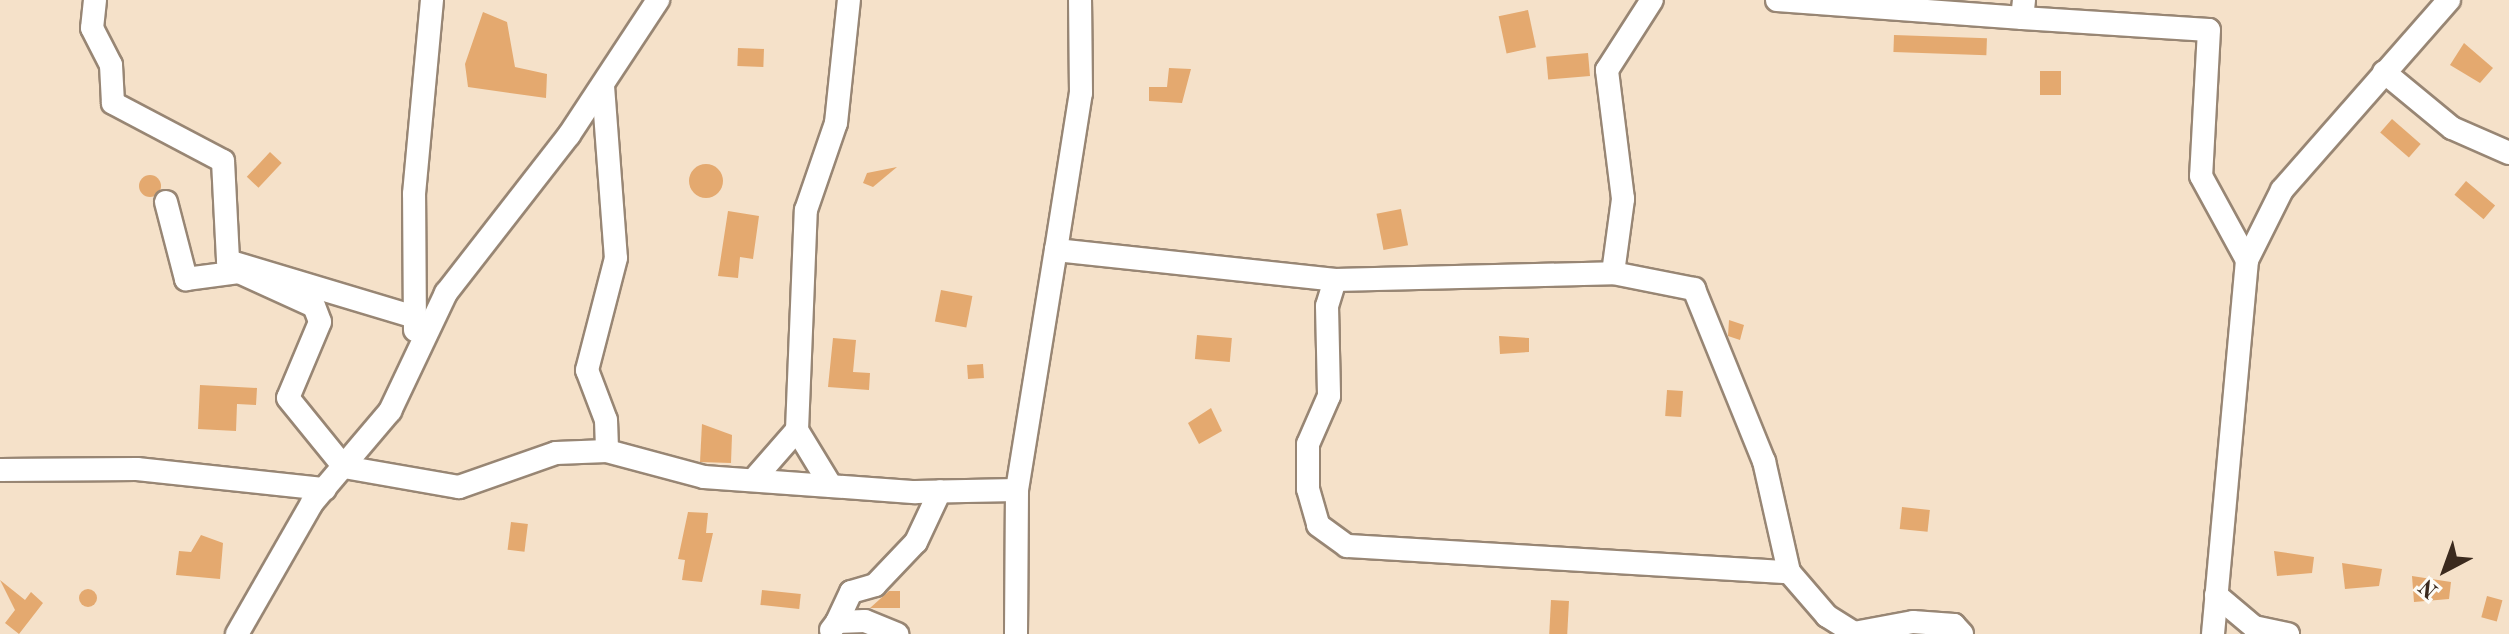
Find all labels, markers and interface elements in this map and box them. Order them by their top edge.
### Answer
north arrow [2405,530,2485,610]
text: N [2416,574,2443,602]

